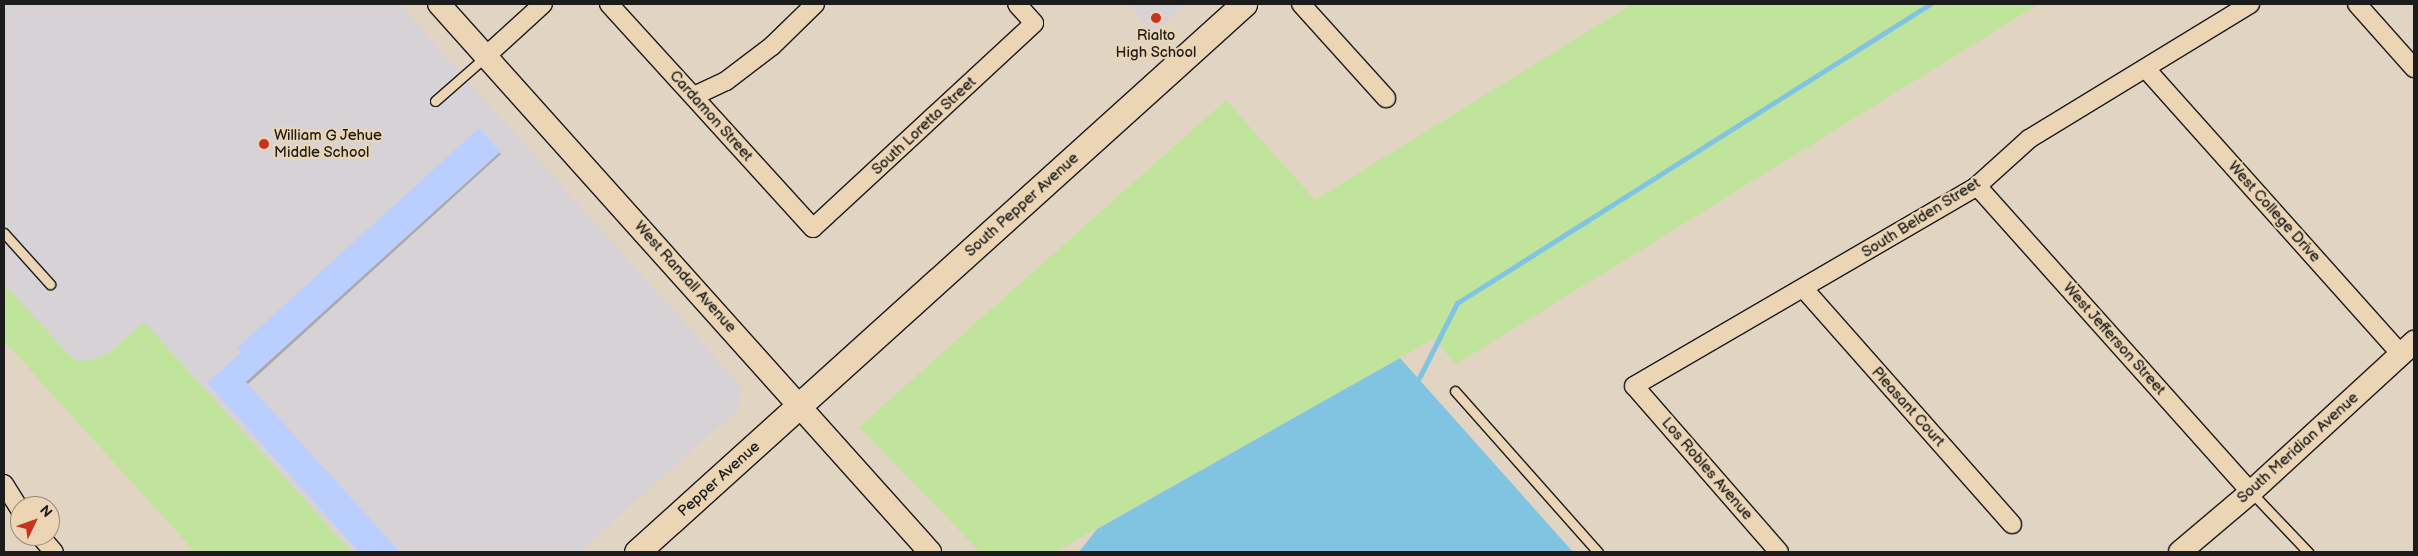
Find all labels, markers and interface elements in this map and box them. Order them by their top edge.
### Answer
marker: Rialto High School [1150,12,1162,24]
place label: Rialto High School [1115,26,1197,61]
street label: Cardamon Street [666,67,756,165]
street label: South Loretta Street [868,73,980,179]
place label: William G Jehue Middle School [274,126,383,161]
marker: William G Jehue Middle School [258,138,270,150]
street label: South Pepper Avenue [962,149,1082,261]
street label: West College Drive [2224,158,2324,266]
street label: South Belden Street [1858,174,1984,262]
street label: West Randall Avenue [630,218,740,336]
street label: West Jefferson Street [2059,279,2169,399]
street label: Pleasant Court [1868,364,1948,450]
street label: South Meridian Avenue [2234,389,2362,507]
street label: Los Robles Avenue [1658,414,1756,524]
street label: Pepper Avenue [674,438,764,520]
north arrow [10,496,60,546]
text: N [36,502,56,521]

